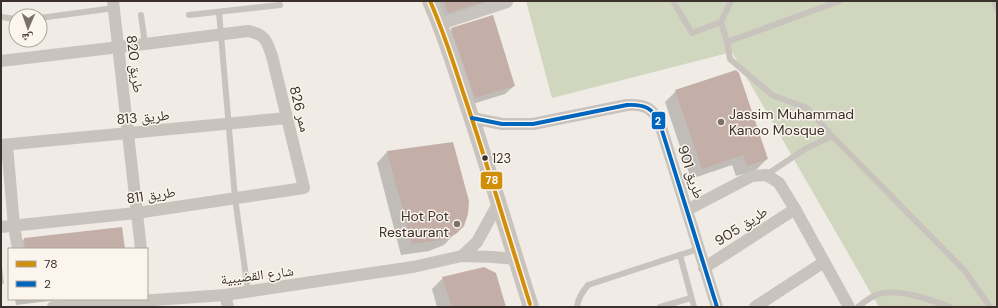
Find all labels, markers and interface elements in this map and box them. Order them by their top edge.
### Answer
north arrow [8,8,48,48]
text: ش [21,30,34,45]
street label: طريق 820 [122,34,147,94]
street label: ممر 826 [286,84,314,134]
place label: Jassim Muhammad Kanoo Mosque [729,105,854,139]
street label: طريق 813 [116,106,170,129]
line badge: 2 [651,111,666,130]
text: 2 [655,114,661,128]
marker: Jassim Muhammad Kanoo Mosque [716,117,726,127]
street label: طريق 901 [673,143,708,201]
place label: 123 [492,150,511,167]
marker: 123 [480,153,490,163]
line badge: 78 [480,171,503,190]
text: 78 [486,173,498,187]
street label: طريق 811 [125,183,177,208]
street label: طريق 905 [711,202,771,251]
place label: Hot Pot Restaurant [379,207,449,241]
marker: Hot Pot Restaurant [452,219,462,229]
legend [8,248,148,300]
text: 78 [44,256,58,272]
street label: شارع القضيبية [219,262,295,289]
text: 2 [44,276,51,292]

